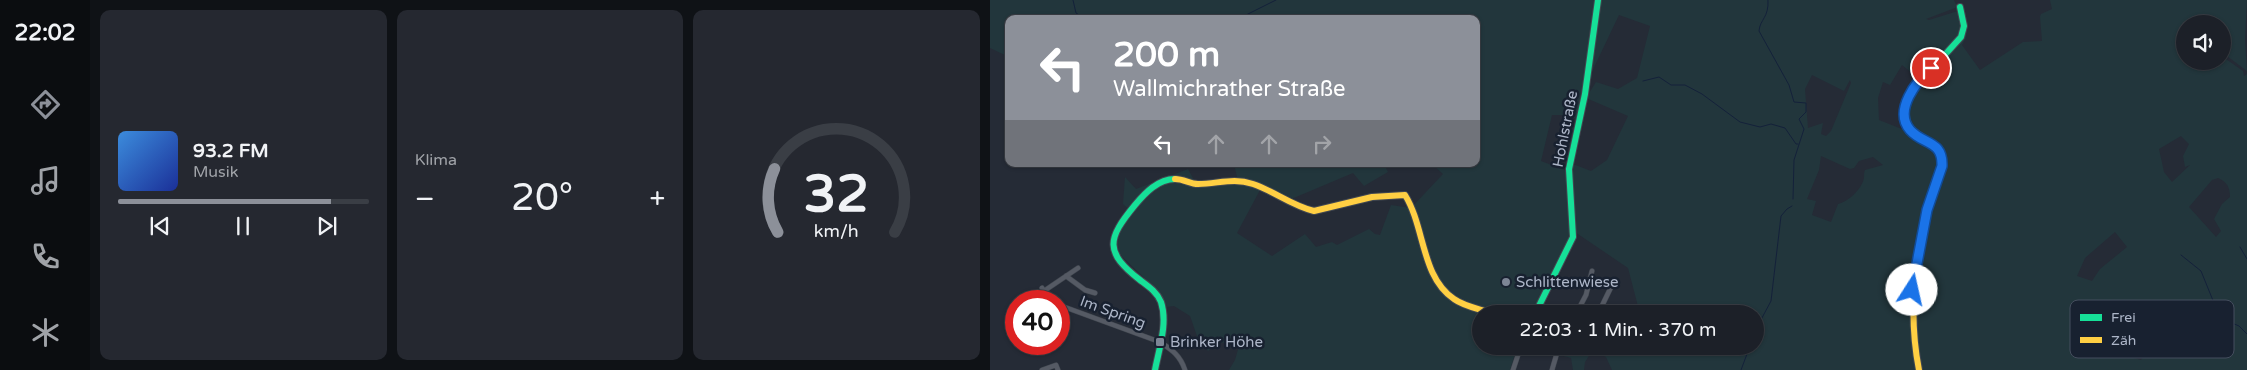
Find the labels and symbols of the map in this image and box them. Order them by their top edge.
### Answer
pin [1910,47,1952,89]
street label: Hohlstraße [1549,89,1581,169]
position arrow [1885,263,1937,315]
place label: Schlittenwiese [1516,273,1618,291]
marker: Schlittenwiese [1500,276,1512,288]
speed limit sign: 40 [1005,290,1070,355]
street label: Im Spring [1078,292,1148,332]
legend [2070,300,2234,358]
text: Frei [2111,309,2136,326]
text: Zäh [2111,332,2136,349]
place label: Brinker Höhe [1170,333,1263,351]
marker: Brinker Höhe [1154,336,1166,348]

